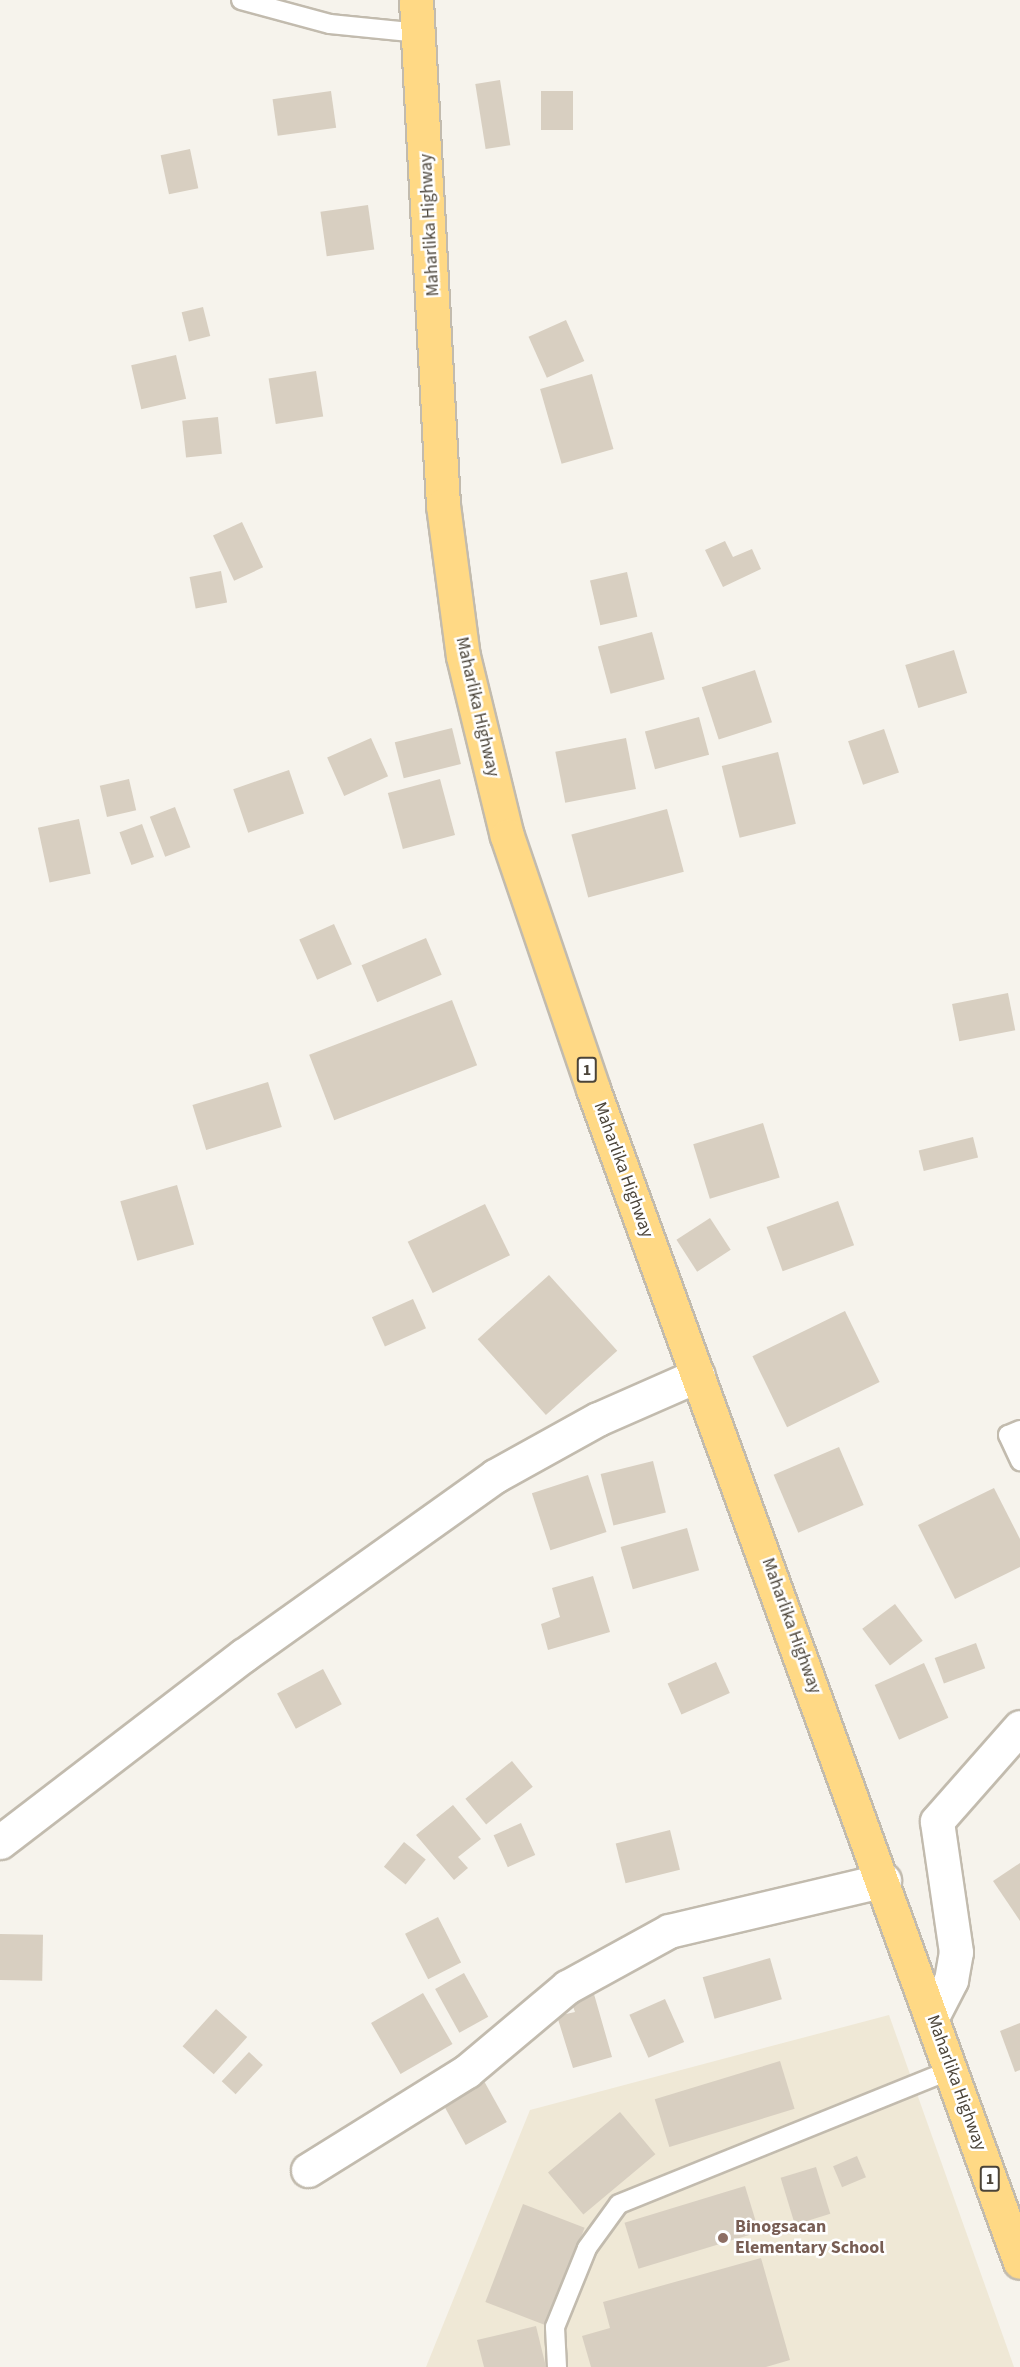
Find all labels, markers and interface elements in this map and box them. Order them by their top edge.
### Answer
street label: Maharlika Highway [415,153,445,297]
street label: Maharlika Highway [450,635,504,779]
road number: 1 [576,1057,598,1083]
street label: Maharlika Highway [588,1099,658,1241]
street label: Maharlika Highway [756,1555,826,1697]
street label: Maharlika Highway [921,2012,991,2154]
road number: 1 [980,2166,1000,2192]
place label: Binogsacan Elementary School [735,2217,885,2260]
marker: Binogsacan Elementary School [716,2231,730,2245]

